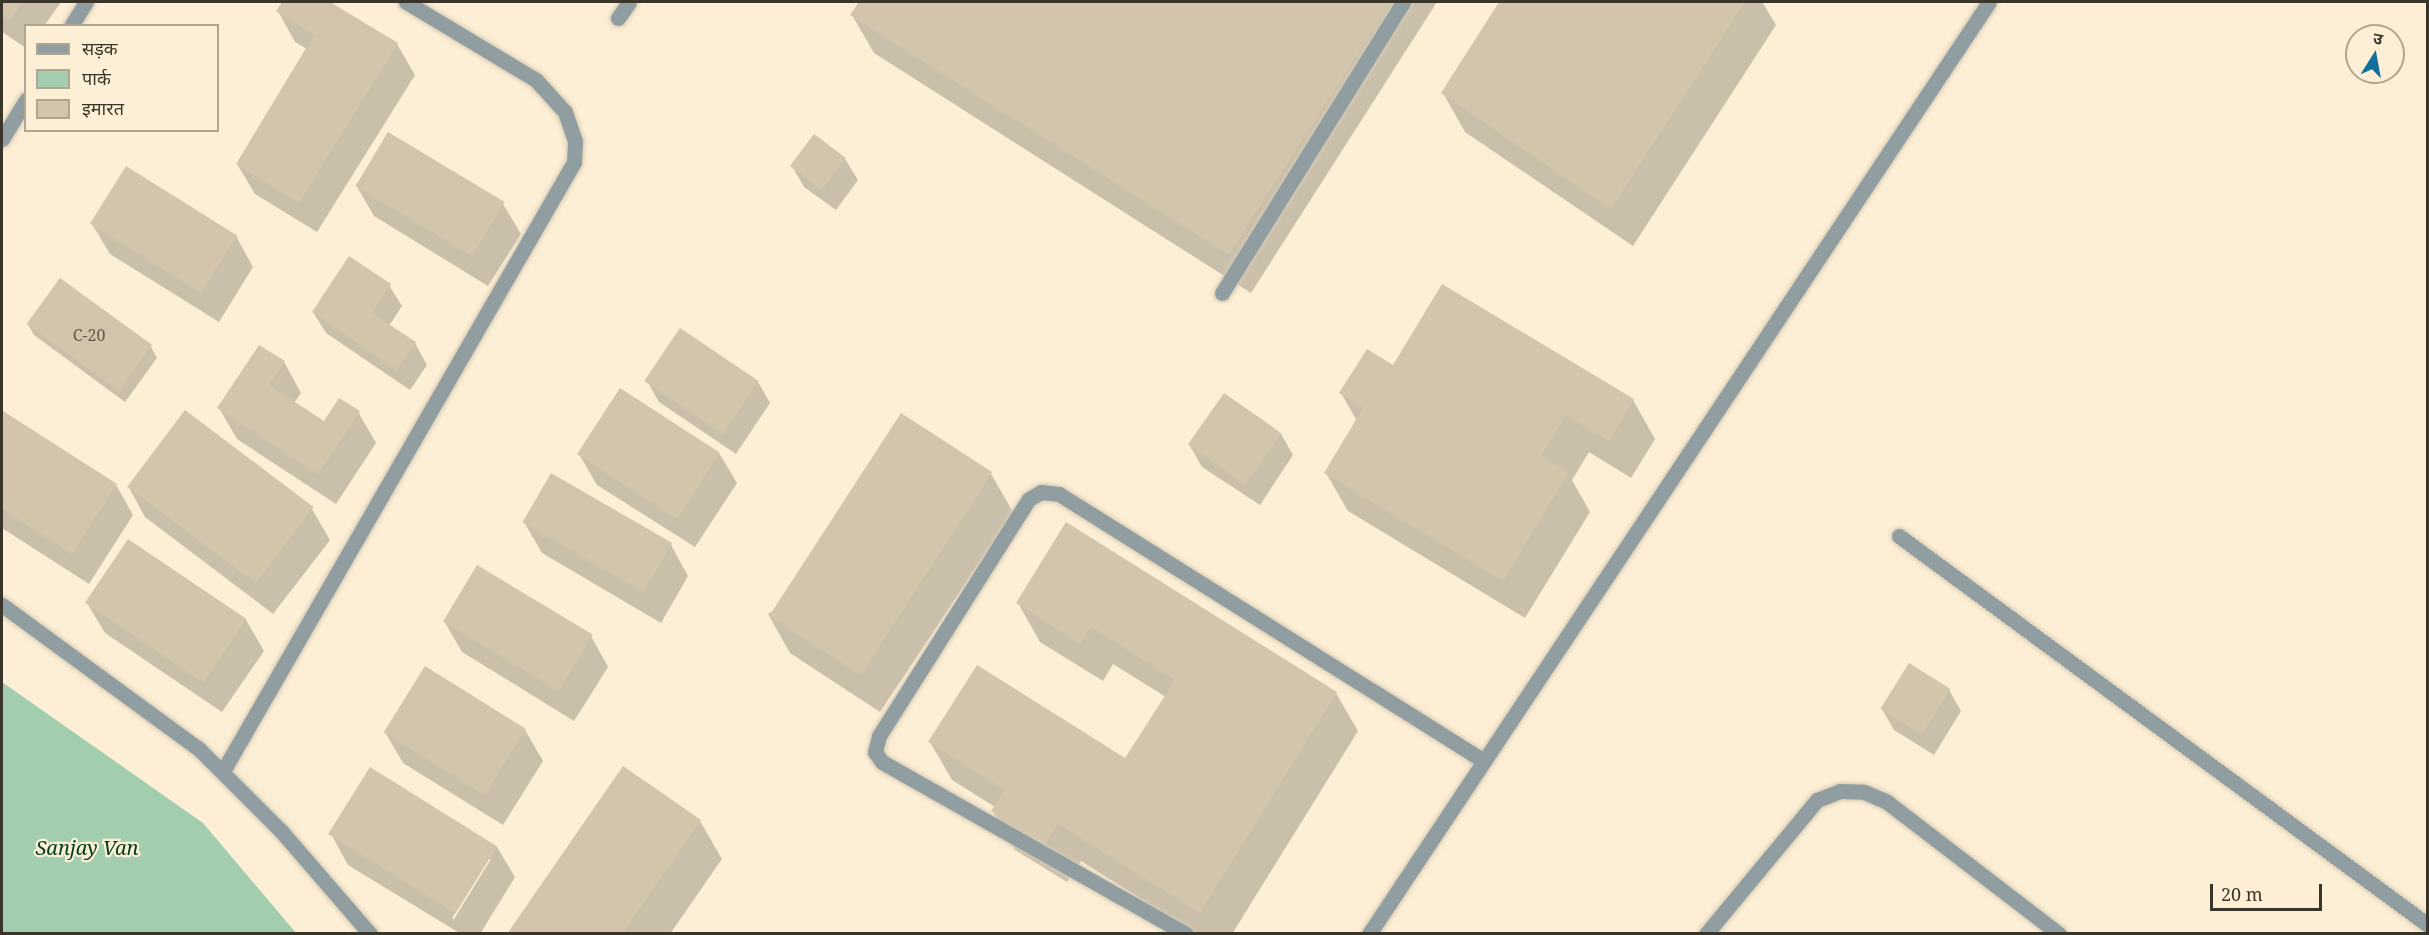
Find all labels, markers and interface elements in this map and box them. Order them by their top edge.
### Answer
legend [24,24,219,132]
north arrow [2345,24,2405,84]
text: उ [2371,27,2385,50]
text: सड़क [82,36,118,60]
text: पार्क [82,66,111,90]
text: इमारत [82,96,124,120]
house number: C-20 [73,325,105,345]
park label: Sanjay Van [35,835,139,859]
scale bar [2213,872,2326,910]
text: 20 m [2221,882,2263,906]

